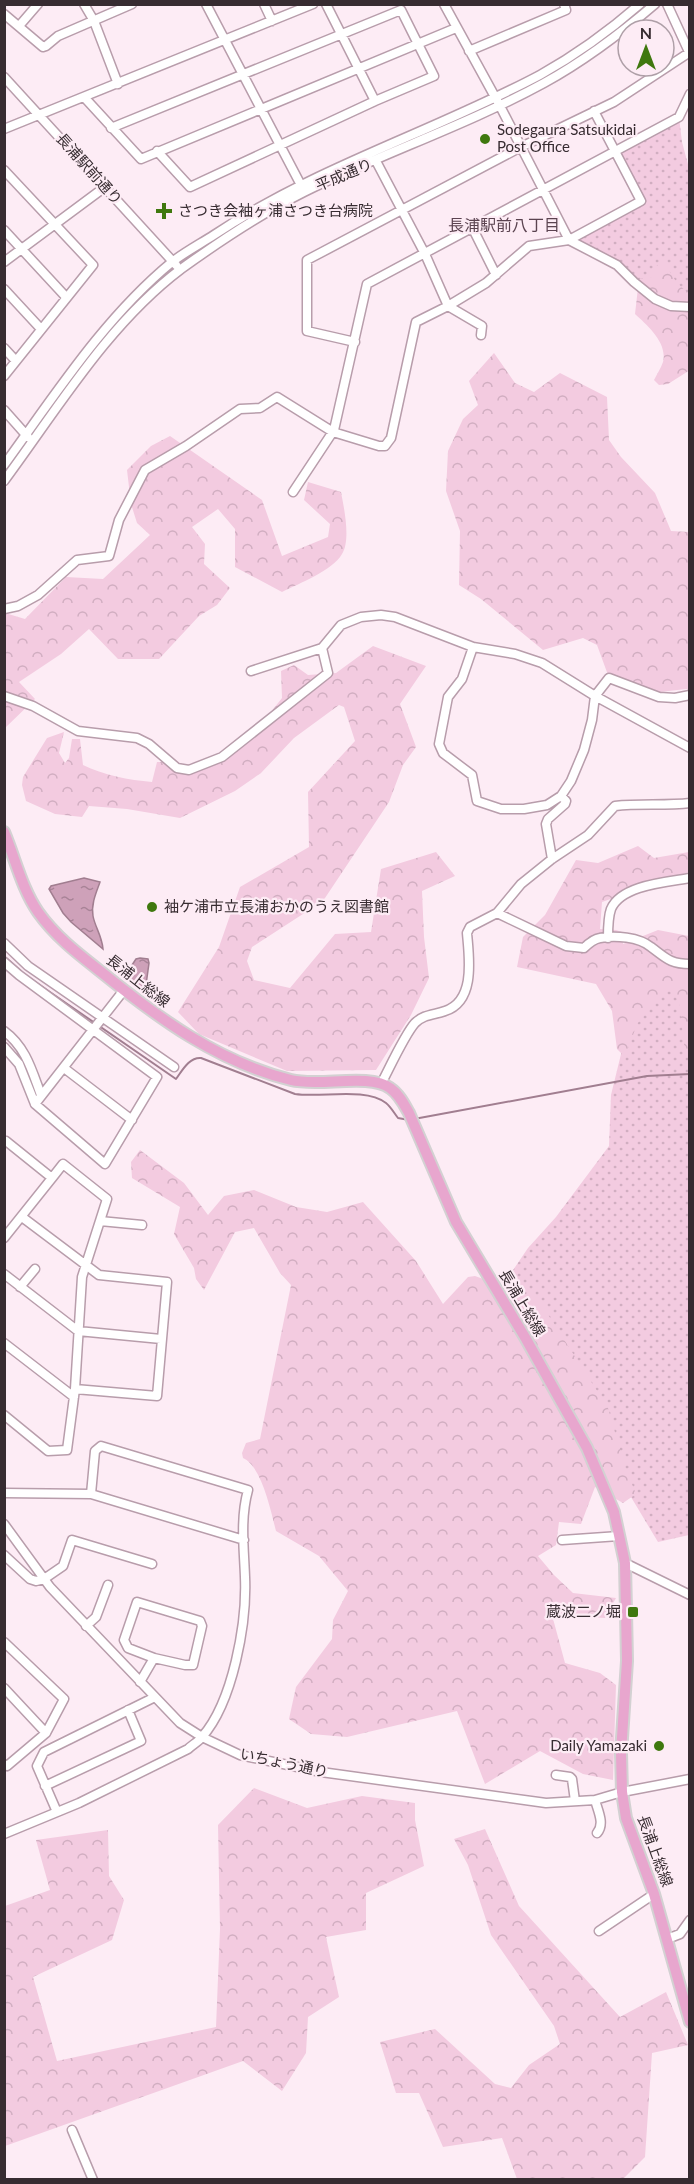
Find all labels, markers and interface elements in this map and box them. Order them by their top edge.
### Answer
north arrow [616,18,676,78]
text: N [640,23,652,42]
place label: Sodegaura Satsukidai Post Office [497,120,636,155]
street label: 長浦駅前通り [53,129,127,208]
marker: Sodegaura Satsukidai Post Office [478,132,492,146]
street label: 平成通り [312,154,375,194]
place label: さつき会袖ヶ浦さつき台病院 [178,201,373,219]
marker: さつき会袖ヶ浦さつき台病院 [155,202,173,220]
district label: 長浦駅前八丁目 [448,215,560,234]
place label: 袖ケ浦市立長浦おかのうえ図書館 [164,897,389,915]
marker: 袖ケ浦市立長浦おかのうえ図書館 [145,900,159,914]
street label: 長浦上総線 [104,950,174,1010]
street label: 長浦上総線 [496,1266,550,1339]
place label: 蔵波二ノ堀 [546,1602,621,1620]
marker: 蔵波二ノ堀 [626,1605,640,1619]
place label: Daily Yamazaki [550,1736,647,1754]
marker: Daily Yamazaki [652,1739,666,1753]
street label: いちょう通り [238,1744,330,1780]
street label: 長浦上総線 [635,1812,677,1889]

